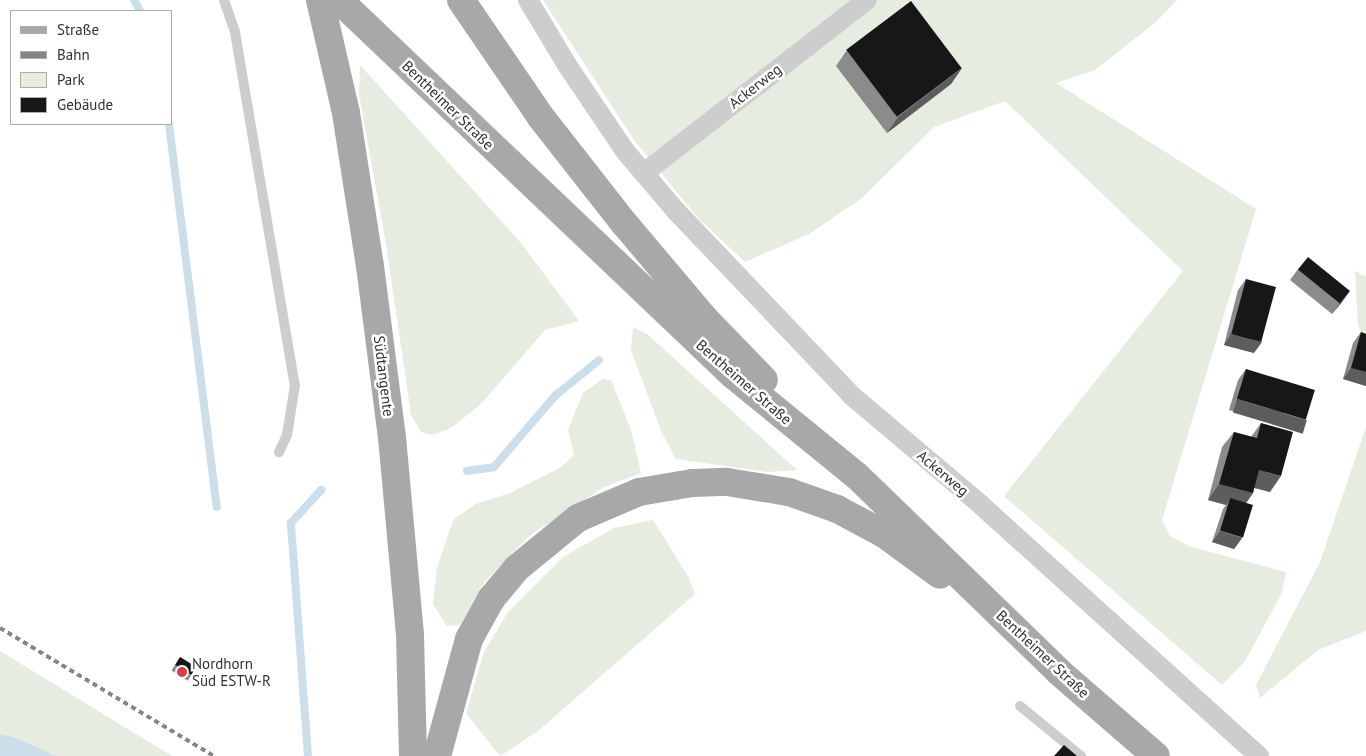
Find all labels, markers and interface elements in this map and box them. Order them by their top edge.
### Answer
legend [10,10,172,125]
text: Straße [57,20,99,39]
text: Bahn [57,45,90,64]
street label: Bentheimer Straße [398,57,498,153]
street label: Ackerweg [725,60,785,112]
text: Park [57,70,85,89]
text: Gebäude [57,95,113,114]
street label: Südtangente [370,335,398,417]
street label: Bentheimer Straße [693,336,795,428]
street label: Ackerweg [914,446,972,500]
street label: Bentheimer Straße [993,606,1093,702]
place label: Nordhorn Süd ESTW-R [192,654,271,689]
marker: Nordhorn Süd ESTW-R [176,666,188,678]

